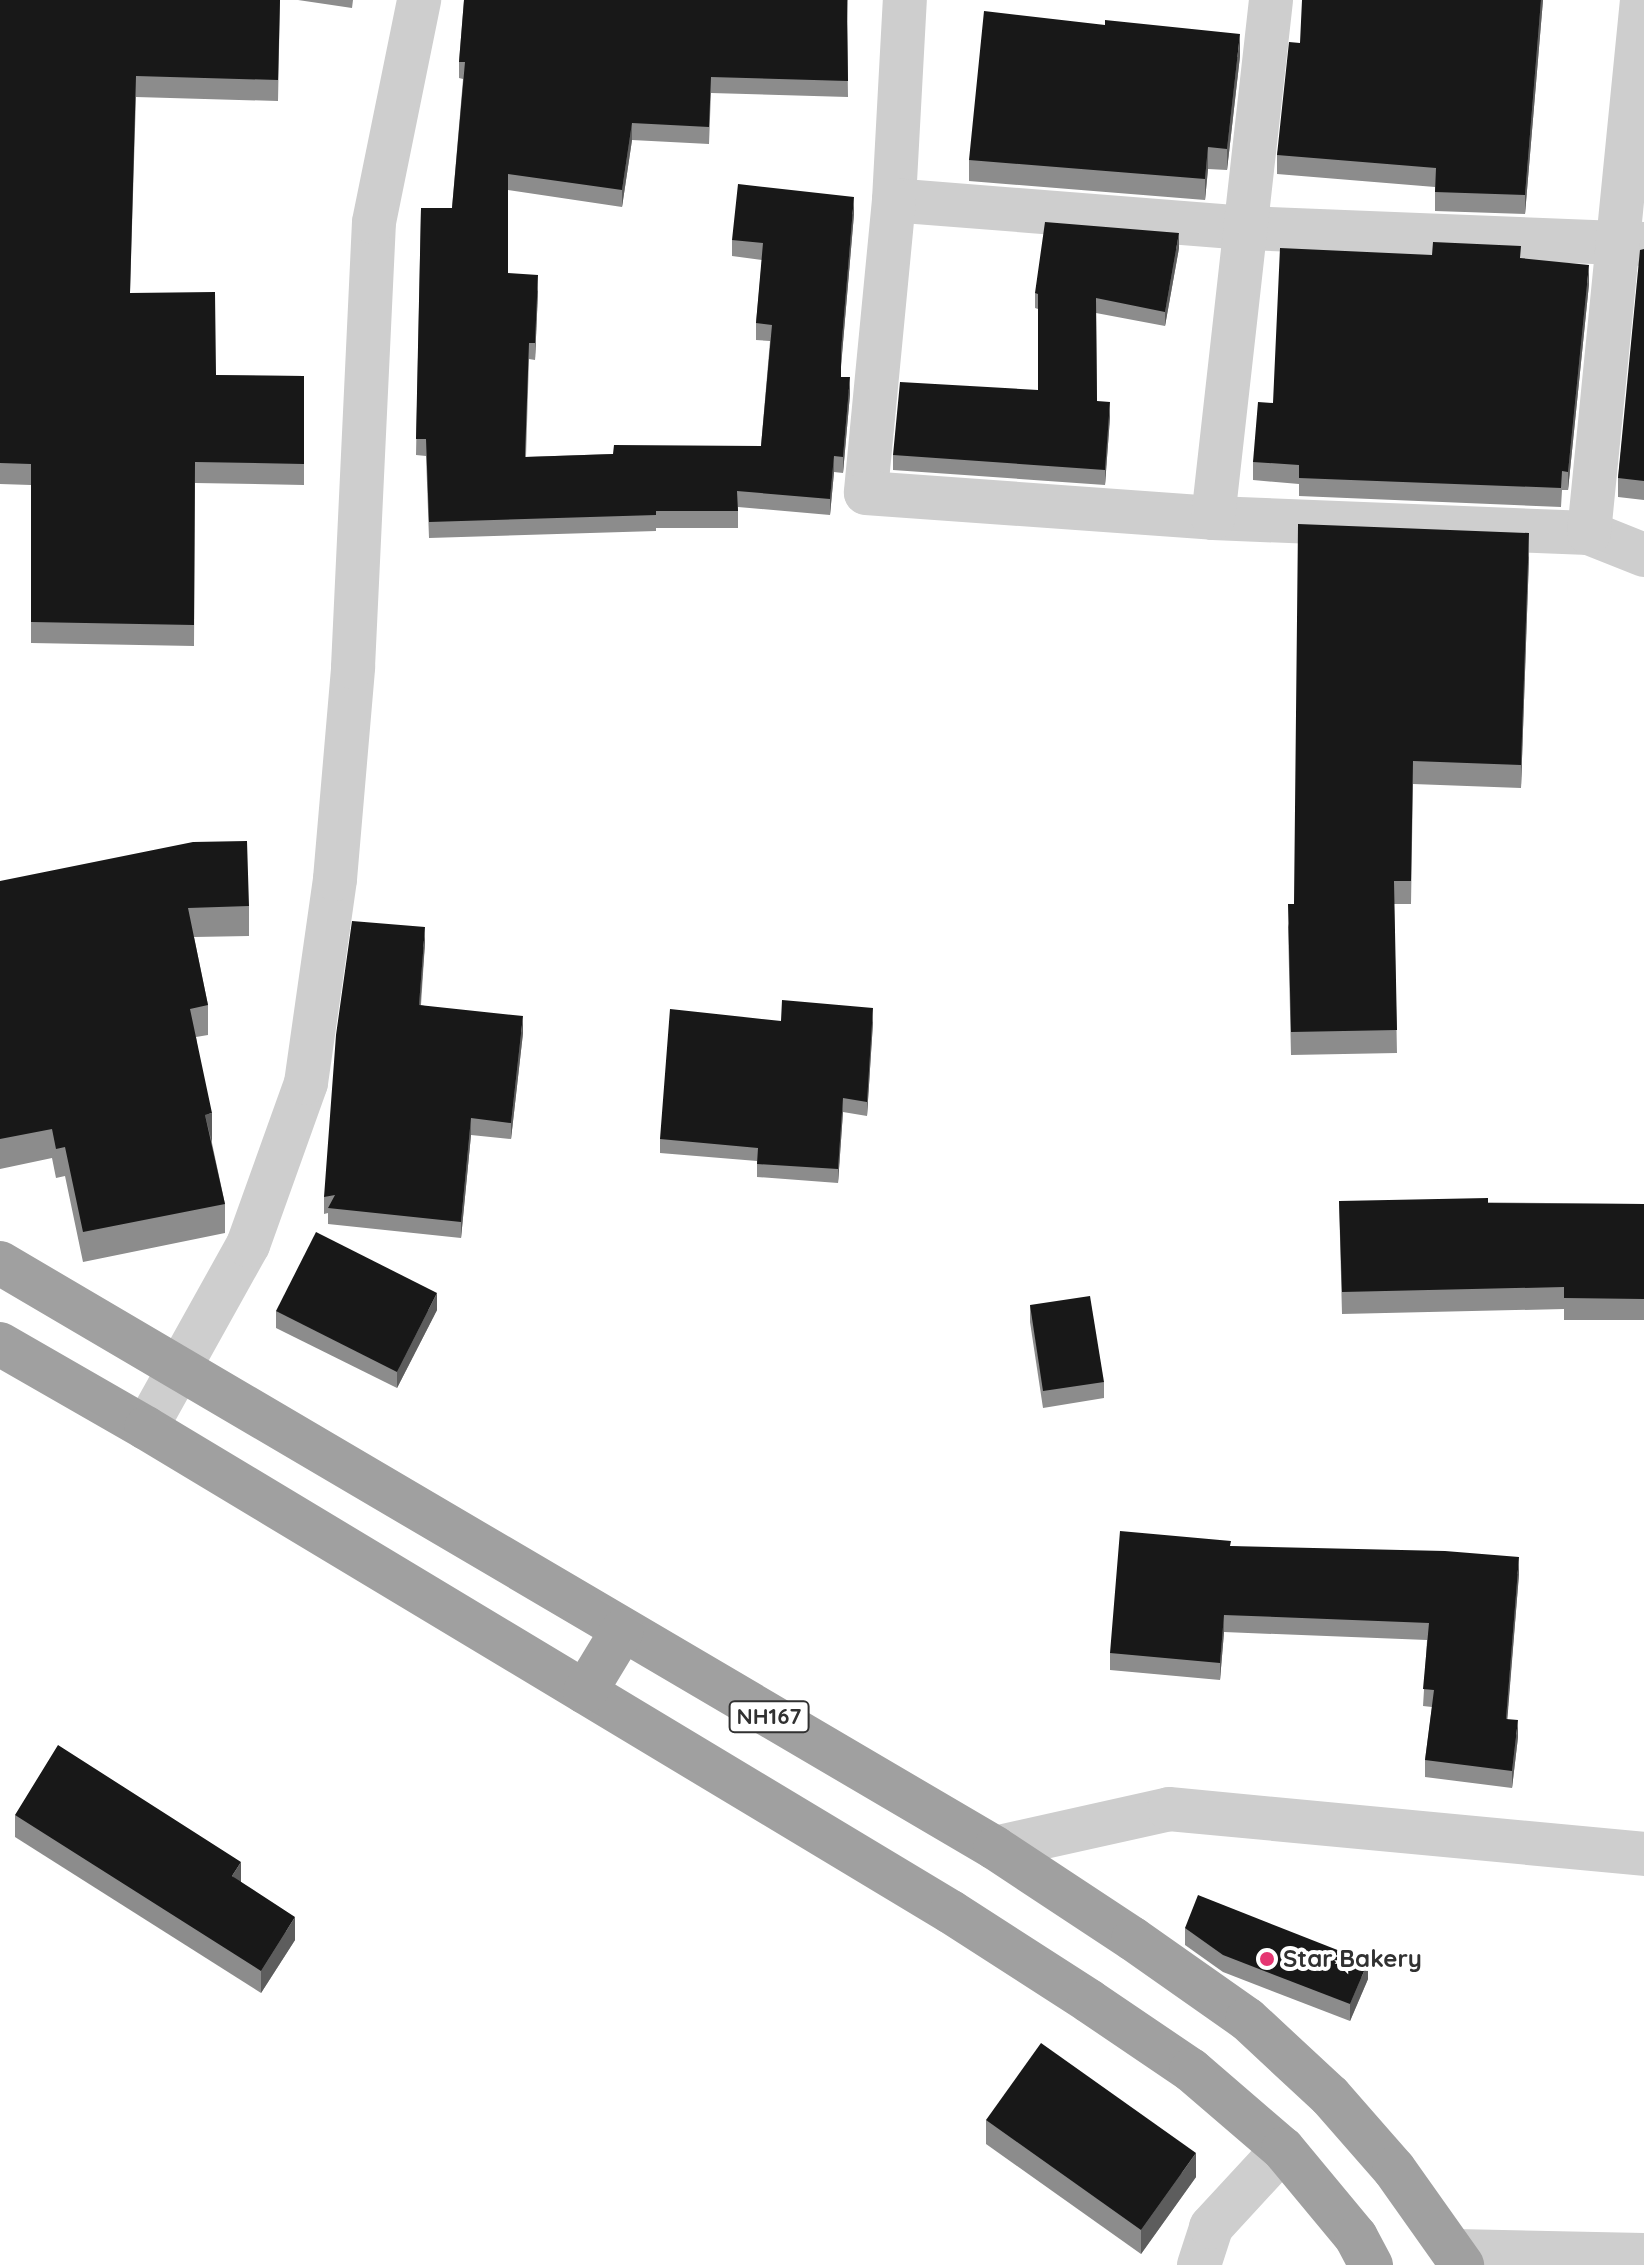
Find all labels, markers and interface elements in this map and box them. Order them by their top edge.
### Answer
road number: NH167 [727,1699,811,1735]
place label: Star Bakery [1283,1945,1422,1973]
marker: Star Bakery [1258,1950,1276,1968]

